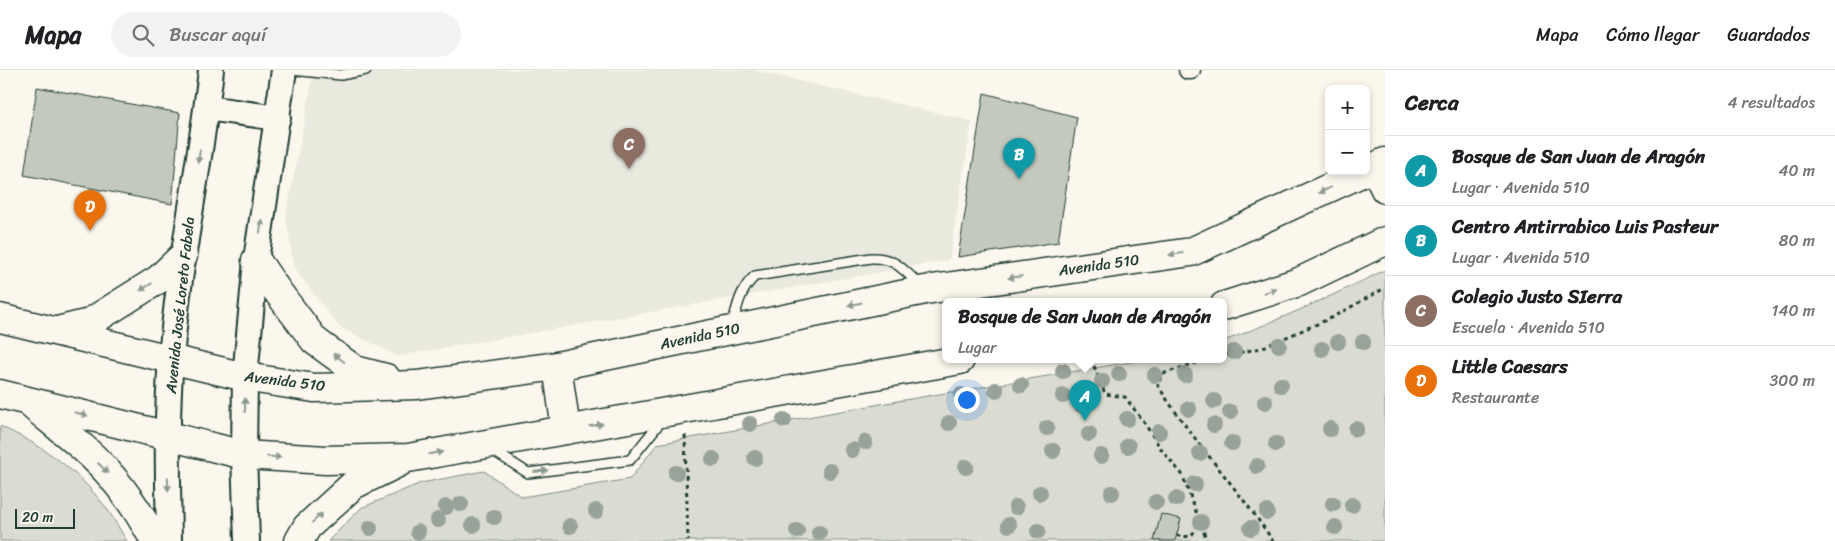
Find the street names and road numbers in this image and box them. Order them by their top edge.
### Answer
street label: Avenida José Loreto Fabela [158,215,202,396]
street label: Avenida 510 [1056,246,1141,284]
street label: Avenida 510 [657,315,742,357]
street label: Avenida 510 [242,363,327,399]

